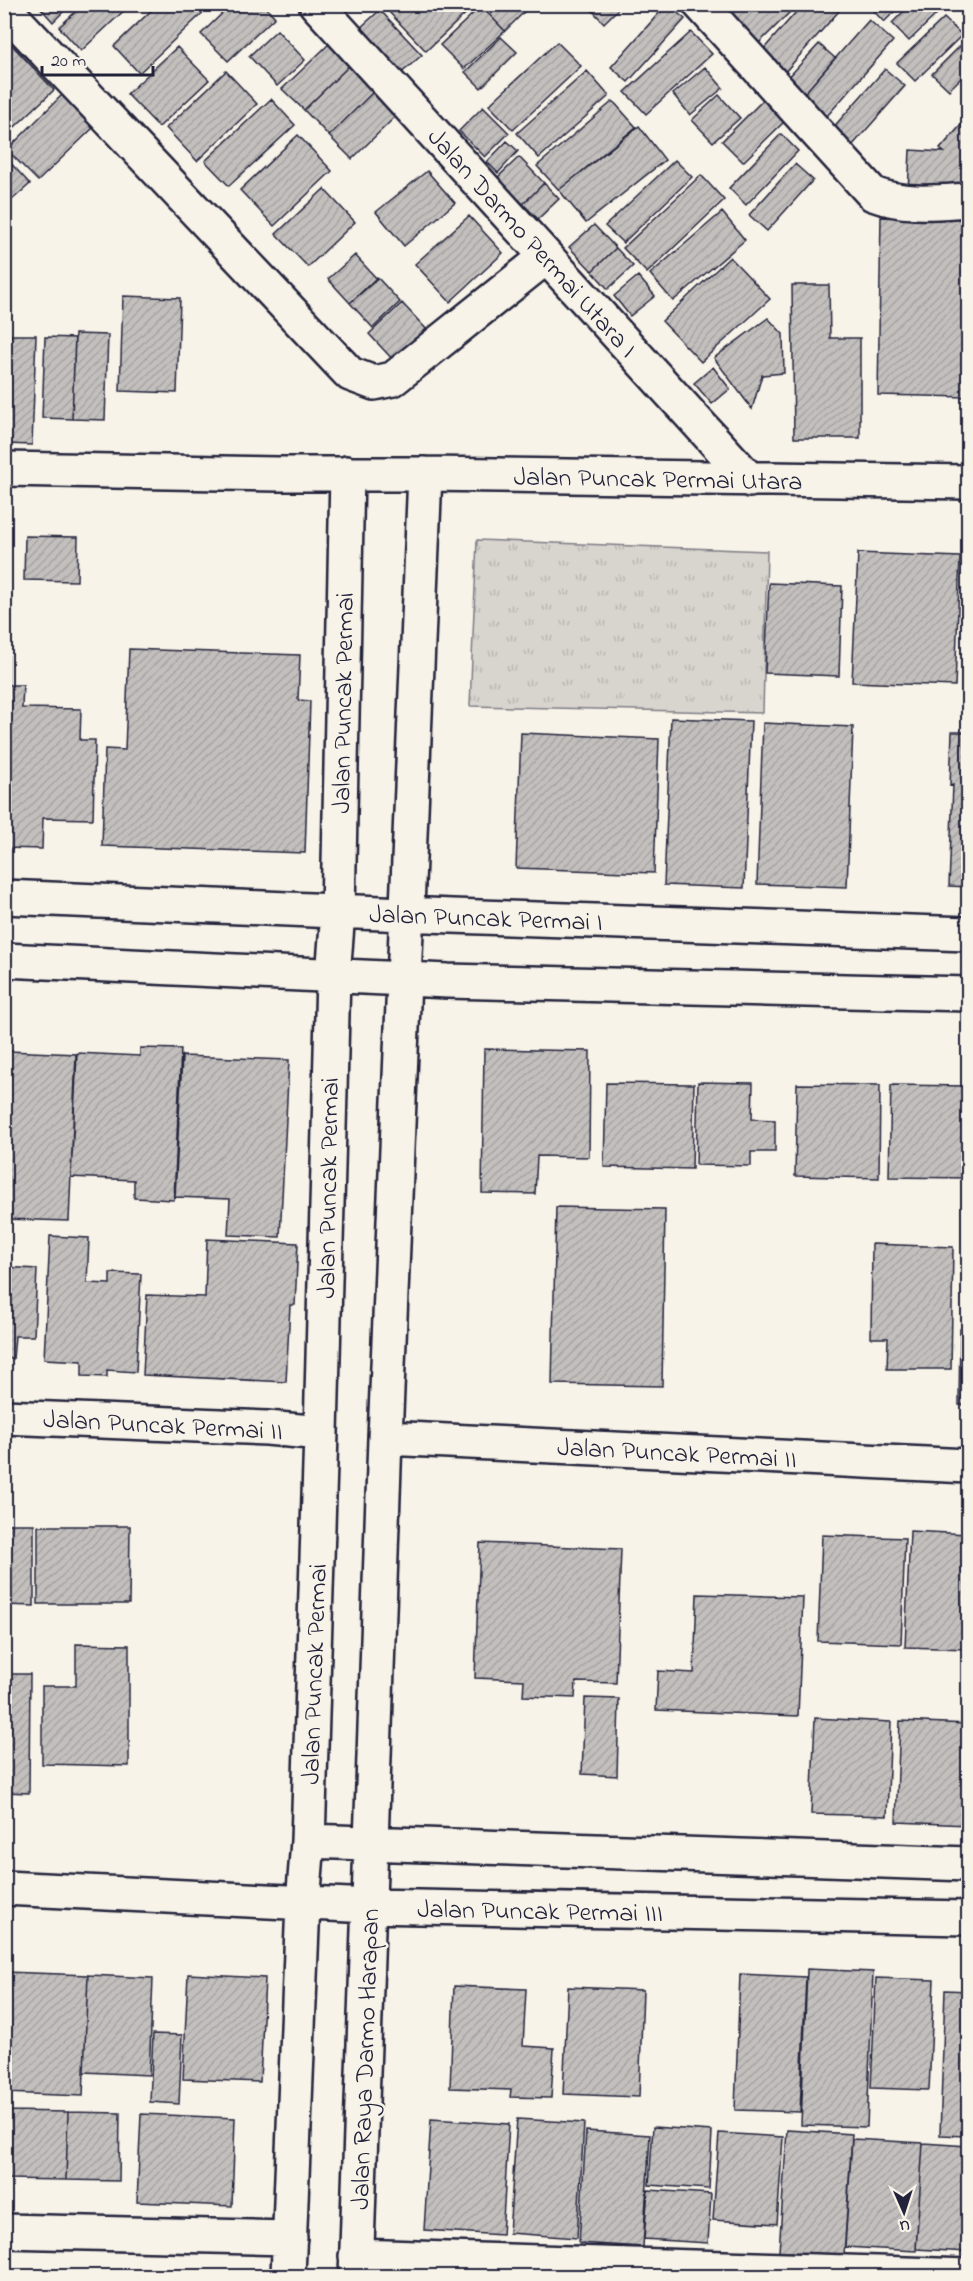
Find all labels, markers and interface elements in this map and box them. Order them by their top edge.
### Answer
scale bar [42,39,153,77]
text: 20 m [51,49,86,75]
street label: Jalan Darmo Permai Utara I [417,120,645,368]
street label: Jalan Puncak Permai Utara [513,459,803,503]
street label: Jalan Puncak Permai [324,592,366,814]
street label: Jalan Puncak Permai I [368,897,603,943]
street label: Jalan Puncak Permai [309,1077,351,1299]
street label: Jalan Puncak Permai II [42,1402,284,1452]
street label: Jalan Puncak Permai II [556,1430,798,1480]
street label: Jalan Puncak Permai [293,1563,339,1785]
street label: Jalan Puncak Permai III [417,1892,663,1934]
street label: Jalan Raya Darmo Harapan [343,1908,391,2210]
north arrow [874,2182,934,2242]
text: U [899,2213,910,2237]

